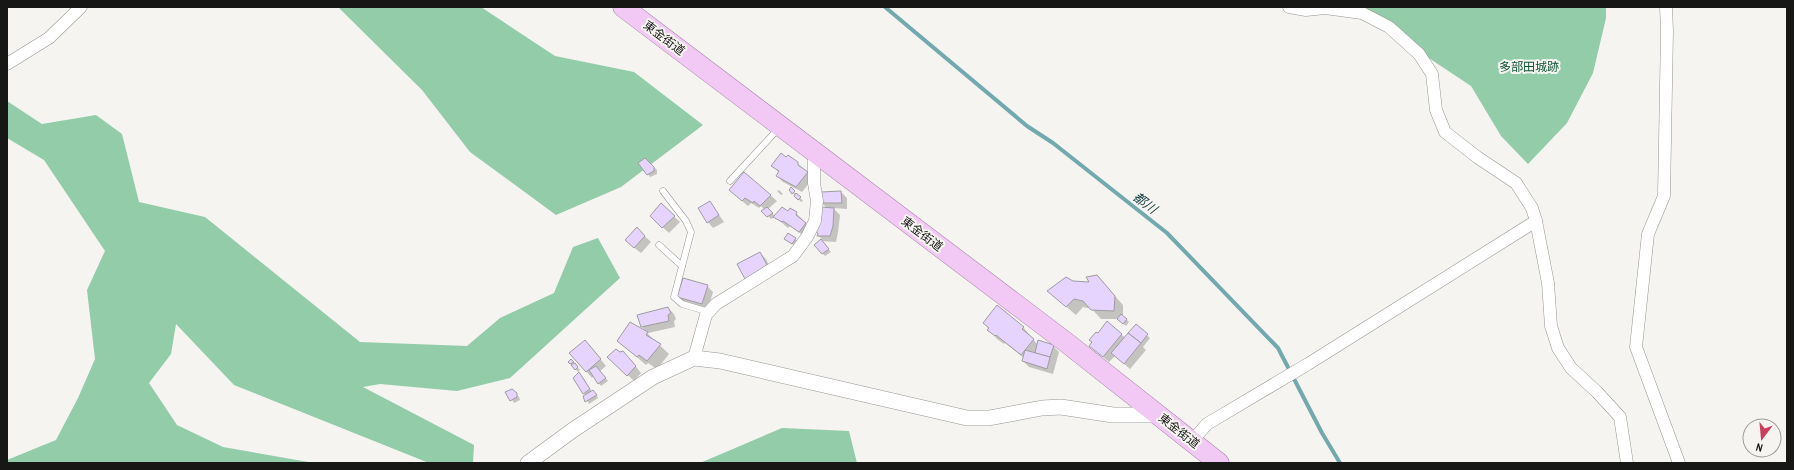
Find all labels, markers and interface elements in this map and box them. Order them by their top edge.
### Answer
street label: 東金街道 [640,17,688,59]
park label: 多部田城跡 [1499,59,1559,75]
water label: 都川 [1129,188,1162,219]
street label: 東金街道 [898,213,946,255]
street label: 東金街道 [1155,410,1203,452]
north arrow [1742,418,1782,458]
text: N [1754,440,1764,455]

